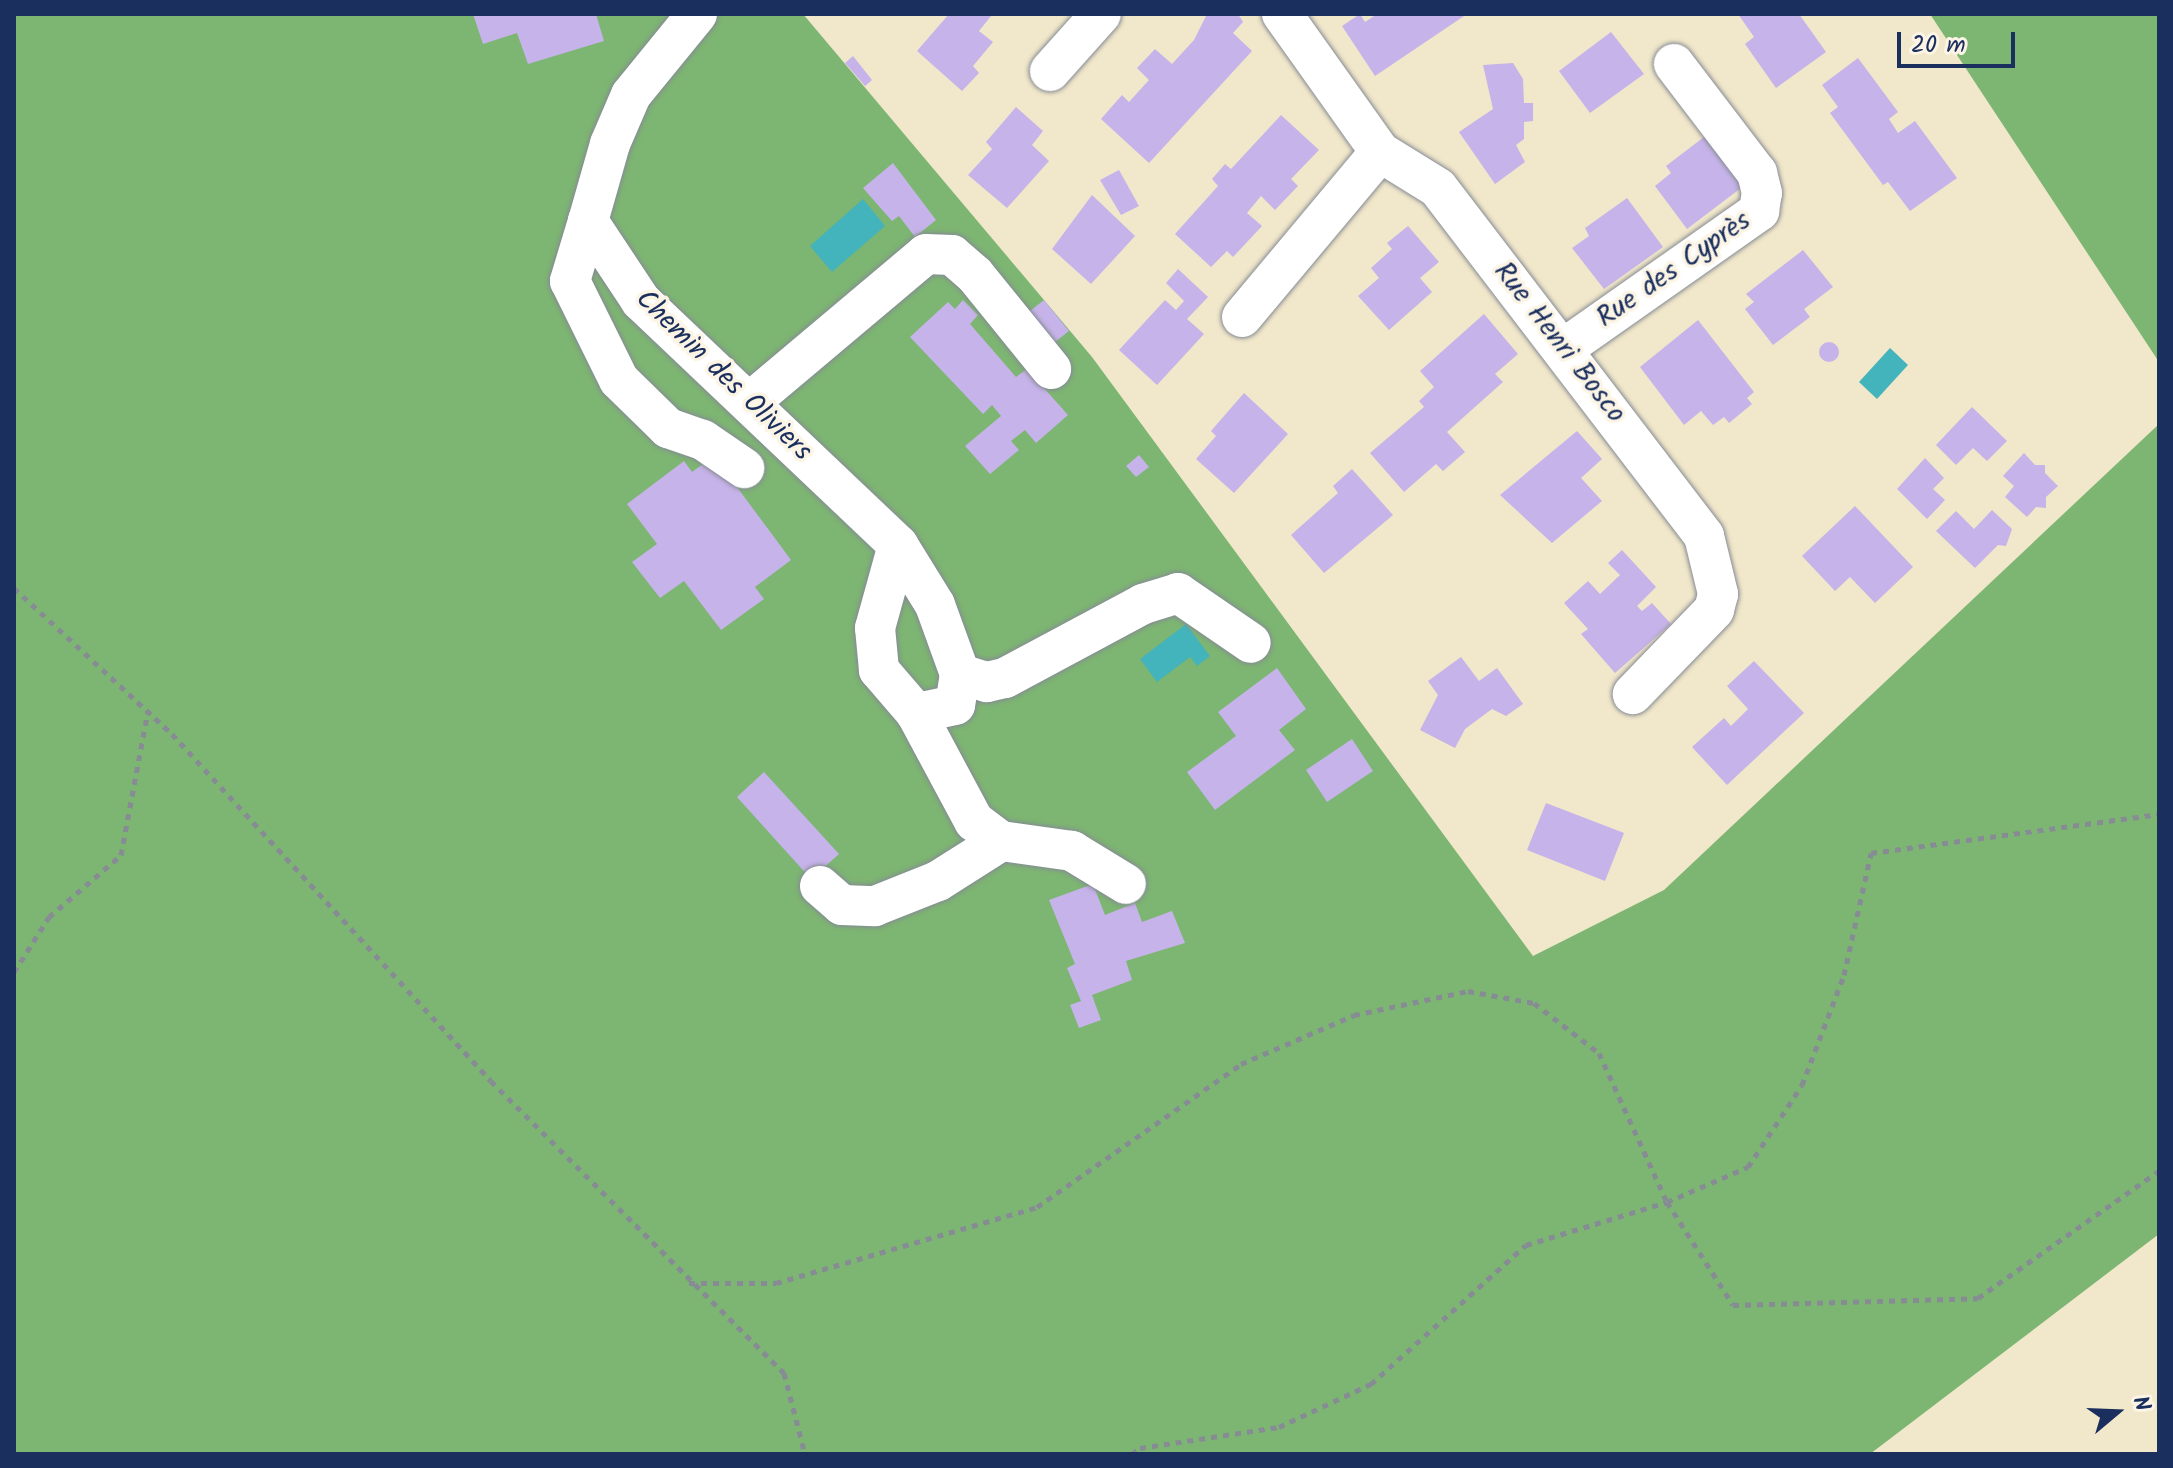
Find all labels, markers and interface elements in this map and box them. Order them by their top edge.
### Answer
scale bar [1901,16,2019,66]
text: 20 m [1911,26,1966,65]
street label: Rue des Cyprès [1591,205,1757,335]
street label: Rue Henri Bosco [1486,256,1632,430]
street label: Chemin des Oliviers [628,283,818,469]
north arrow [2077,1372,2157,1452]
text: N [2121,1392,2159,1416]

